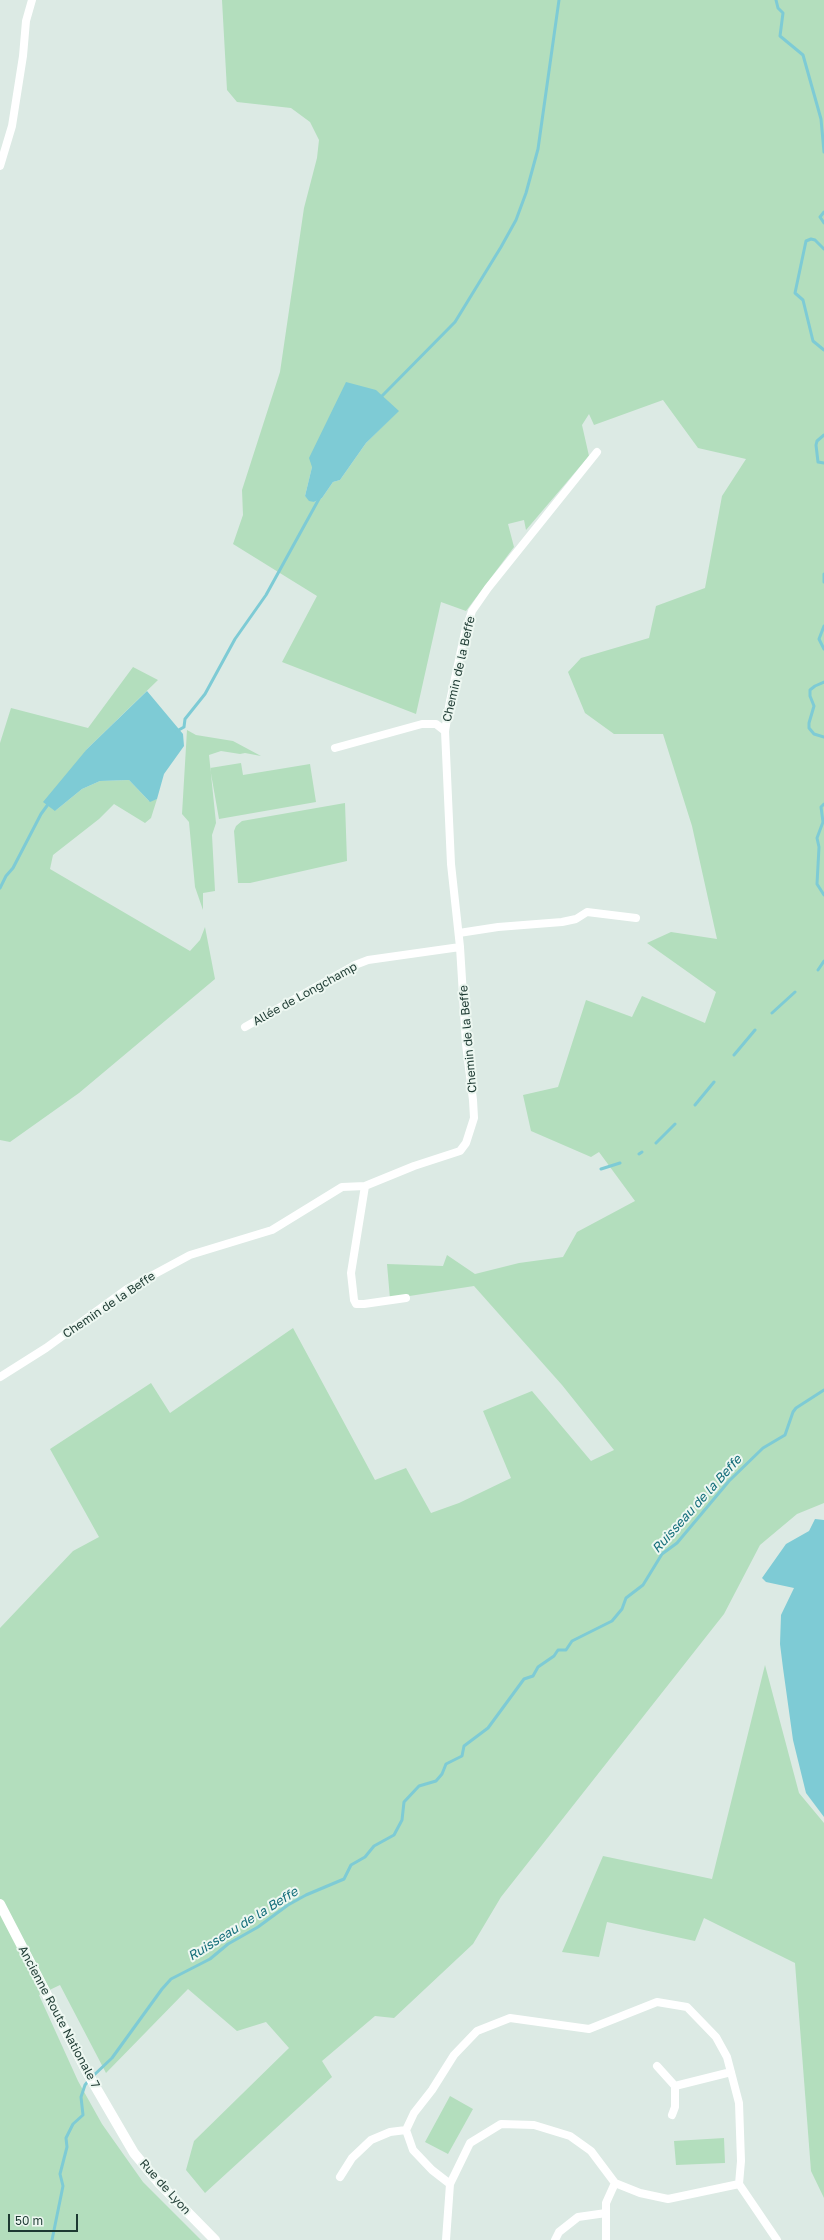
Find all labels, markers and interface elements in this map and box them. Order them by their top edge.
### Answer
street label: Chemin de la Beffe [440,615,478,723]
street label: Allée de Longchamp [250,959,360,1029]
street label: Chemin de la Beffe [456,984,480,1094]
street label: Chemin de la Beffe [60,1269,158,1341]
water label: Ruisseau de la Beffe [649,1452,745,1556]
water label: Ruisseau de la Beffe [185,1884,301,1964]
street label: Ancienne Route Nationale 7 [15,1943,103,2091]
street label: Rue de Lyon [136,2156,194,2218]
scale bar [10,2206,80,2232]
text: 50 m [15,2213,43,2228]

